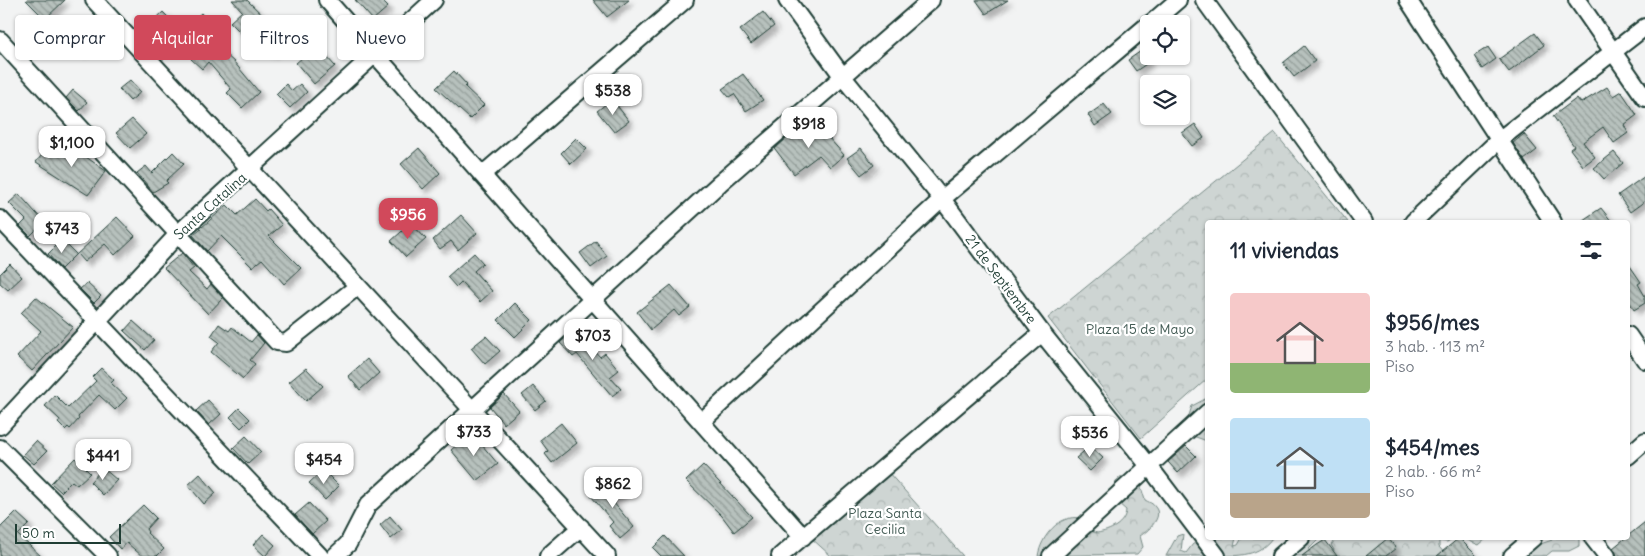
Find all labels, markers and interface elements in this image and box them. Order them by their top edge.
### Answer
chip: Comprar [15,15,124,60]
chip: Alquilar [134,15,231,60]
chip: Filtros [241,15,327,60]
chip: Nuevo [337,15,424,60]
map controls [1140,15,1190,125]
button: locate [1140,15,1190,65]
pin: $538 [583,74,643,116]
button: layers [1140,75,1190,125]
text: $538 [595,80,631,100]
pin: $918 [779,106,839,149]
text: $918 [792,113,826,133]
pin: $1,100 [31,126,113,168]
text: $1,100 [49,132,95,152]
street label: Santa Catalina [170,169,250,243]
pin: $956 [378,198,438,240]
text: $956 [390,204,426,224]
pin: $743 [32,212,92,254]
text: $743 [45,218,79,238]
street label: 21 de Septiembre [962,231,1040,327]
icon: filters [1577,236,1605,264]
text: 11 viviendas [1230,237,1339,264]
text: $956/mes [1385,309,1480,336]
icon: home [1270,313,1330,373]
pin: $703 [563,318,623,361]
park label: Plaza 15 de Mayo [1086,320,1194,338]
text: $703 [575,325,611,345]
text: 3 hab. · 113 m² [1385,336,1485,356]
text: Piso [1385,356,1414,376]
pin: $733 [444,414,504,457]
pin: $536 [1060,416,1120,458]
text: $733 [457,421,491,441]
text: $536 [1072,422,1108,442]
text: $454/mes [1385,434,1480,461]
pin: $441 [73,438,133,481]
icon: home [1270,438,1330,498]
pin: $454 [294,442,354,485]
text: $441 [86,445,120,465]
text: $454 [306,449,342,469]
text: 2 hab. · 66 m² [1385,461,1482,481]
pin: $862 [583,466,643,509]
text: $862 [595,473,631,493]
text: Piso [1385,481,1414,501]
park label: Plaza Santa Cecilia [848,504,922,538]
scale bar [15,521,121,544]
text: 50 m [22,524,55,542]

